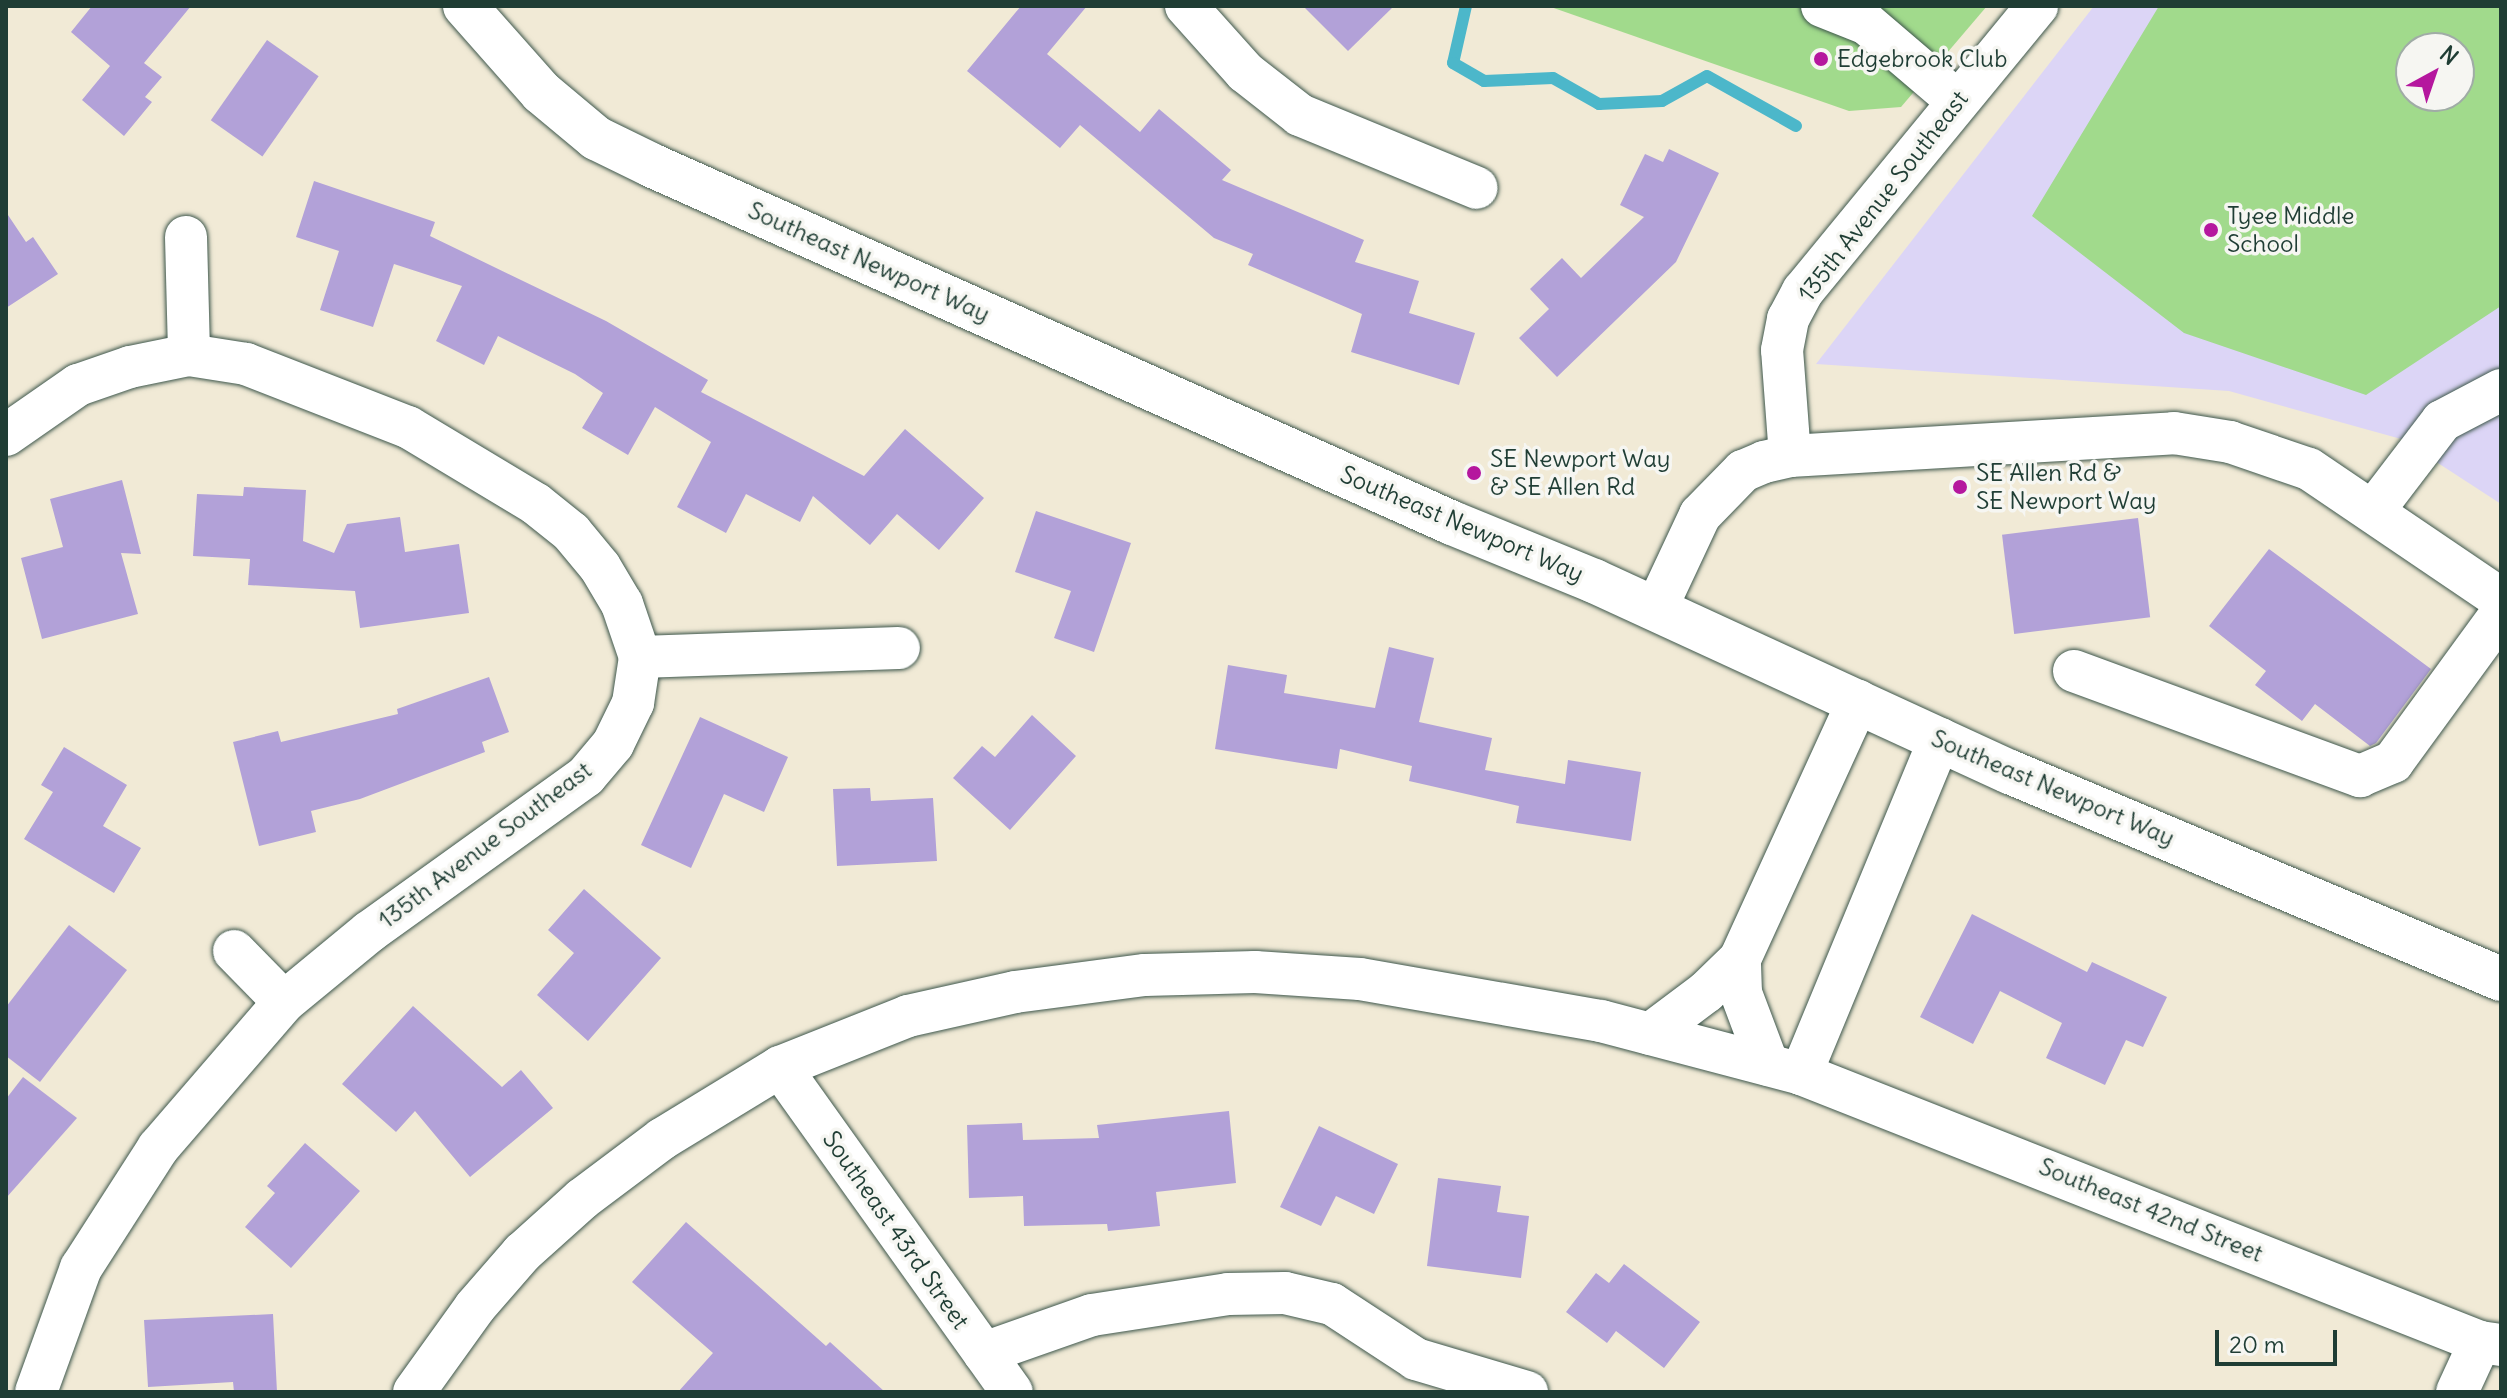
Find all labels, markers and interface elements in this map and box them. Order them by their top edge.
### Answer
north arrow [2395,32,2475,112]
text: N [2434,40,2464,71]
place label: Edgebrook Club [1837,45,2007,73]
marker: Edgebrook Club [1812,50,1830,68]
street label: 135th Avenue Southeast [1792,85,1974,307]
street label: Southeast Newport Way [744,196,994,328]
place label: Tyee Middle School [2227,202,2354,258]
marker: Tyee Middle School [2202,221,2220,239]
place label: SE Newport Way & SE Allen Rd [1490,445,1670,501]
place label: SE Allen Rd & SE Newport Way [1976,459,2156,515]
street label: Southeast Newport Way [1336,460,1588,588]
marker: SE Newport Way & SE Allen Rd [1465,464,1483,482]
marker: SE Allen Rd & SE Newport Way [1951,478,1969,496]
street label: Southeast Newport Way [1927,724,2179,852]
street label: 135th Avenue Southeast [373,756,597,934]
street label: Southeast 43rd Street [817,1125,975,1335]
street label: Southeast 42nd Street [2035,1152,2267,1268]
scale bar [2219,1314,2341,1364]
text: 20 m [2229,1329,2285,1359]

